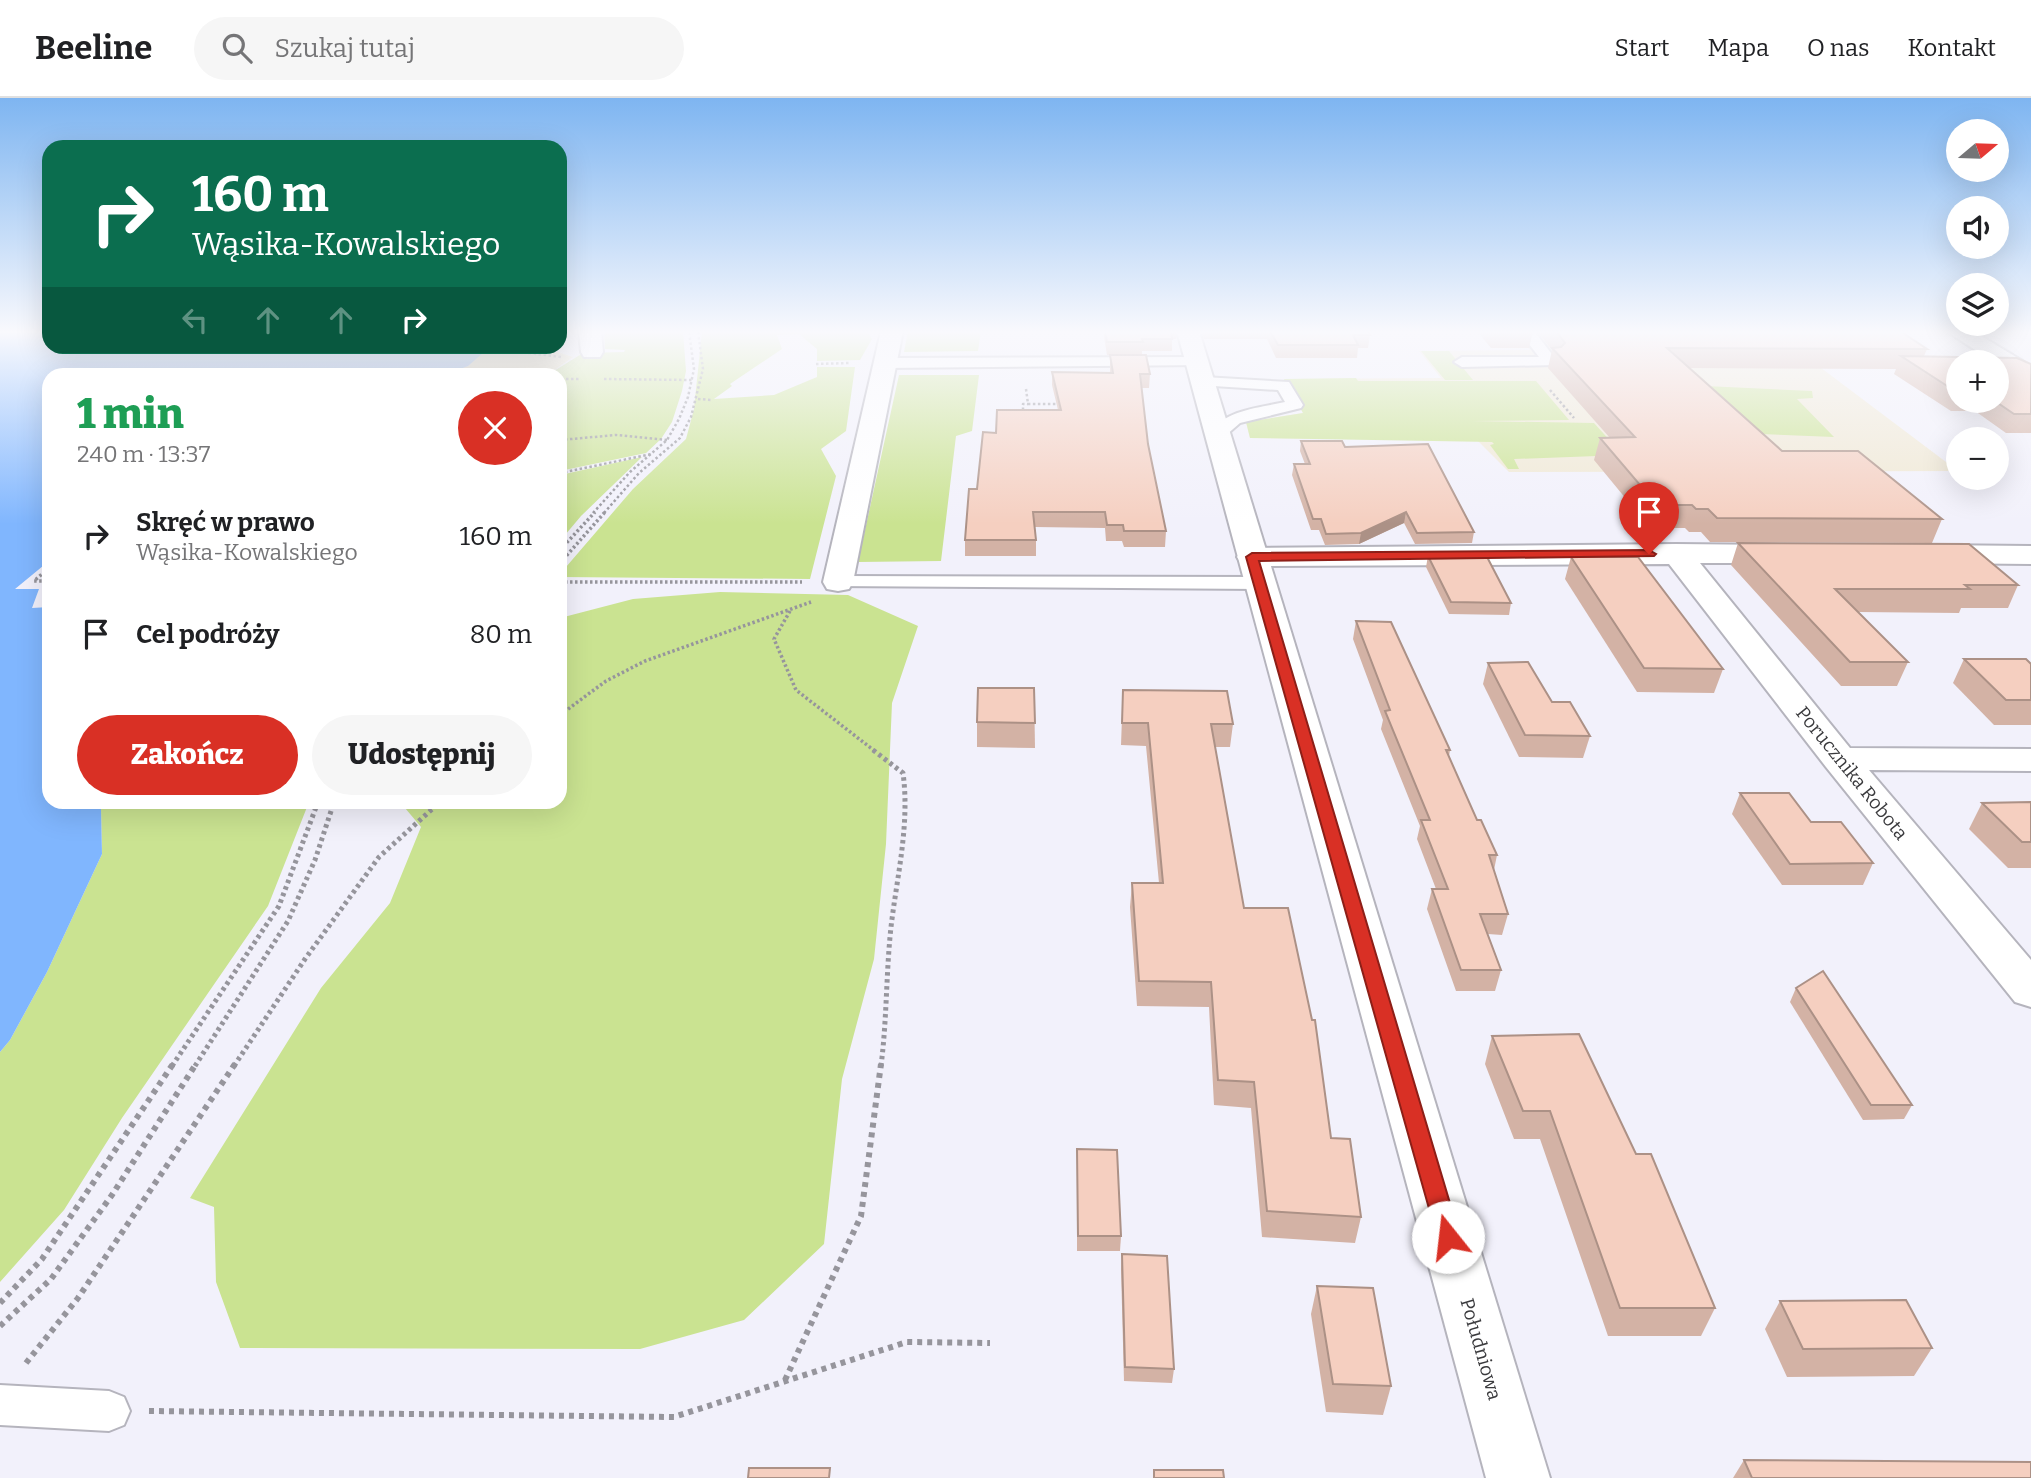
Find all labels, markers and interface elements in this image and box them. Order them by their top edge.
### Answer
search box [194,17,684,80]
text: Beeline [35,28,152,68]
icon: search [218,29,256,67]
text: Szukaj tutaj [274,33,415,64]
text: Start [1615,34,1670,62]
text: Mapa [1708,34,1769,62]
text: O nas [1807,34,1870,62]
text: Kontakt [1908,34,1996,62]
north arrow [1946,119,2009,182]
map controls [1946,119,2009,490]
text: 160 m [192,165,329,224]
icon: right [77,168,168,259]
button: sound [1946,196,2009,259]
text: Wąsika-Kowalskiego [192,225,500,263]
button: layers [1946,273,2009,336]
icon: left [176,301,214,339]
icon: ahead [249,301,287,339]
icon: ahead [322,301,360,339]
icon: right [395,301,433,339]
button: + [1946,350,2009,413]
text: 1 min [77,389,184,439]
button: close [458,391,532,465]
button: − [1946,427,2009,490]
text: 240 m · 13:37 [77,440,210,468]
pin [1619,482,1679,554]
icon: arrive [1630,493,1668,531]
text: Skręć w prawo [136,507,315,538]
icon: right [77,517,115,555]
text: 160 m [460,521,532,552]
text: Wąsika-Kowalskiego [136,538,358,566]
icon: arrive [77,615,115,653]
text: Cel podróży [136,619,279,650]
text: 80 m [470,619,532,650]
street label: Porucznika Robota [1791,702,1913,845]
button: Zakończ [77,715,298,795]
button: Udostępnij [312,715,532,795]
position arrow [1411,1200,1485,1274]
street label: Południowa [1456,1295,1507,1403]

